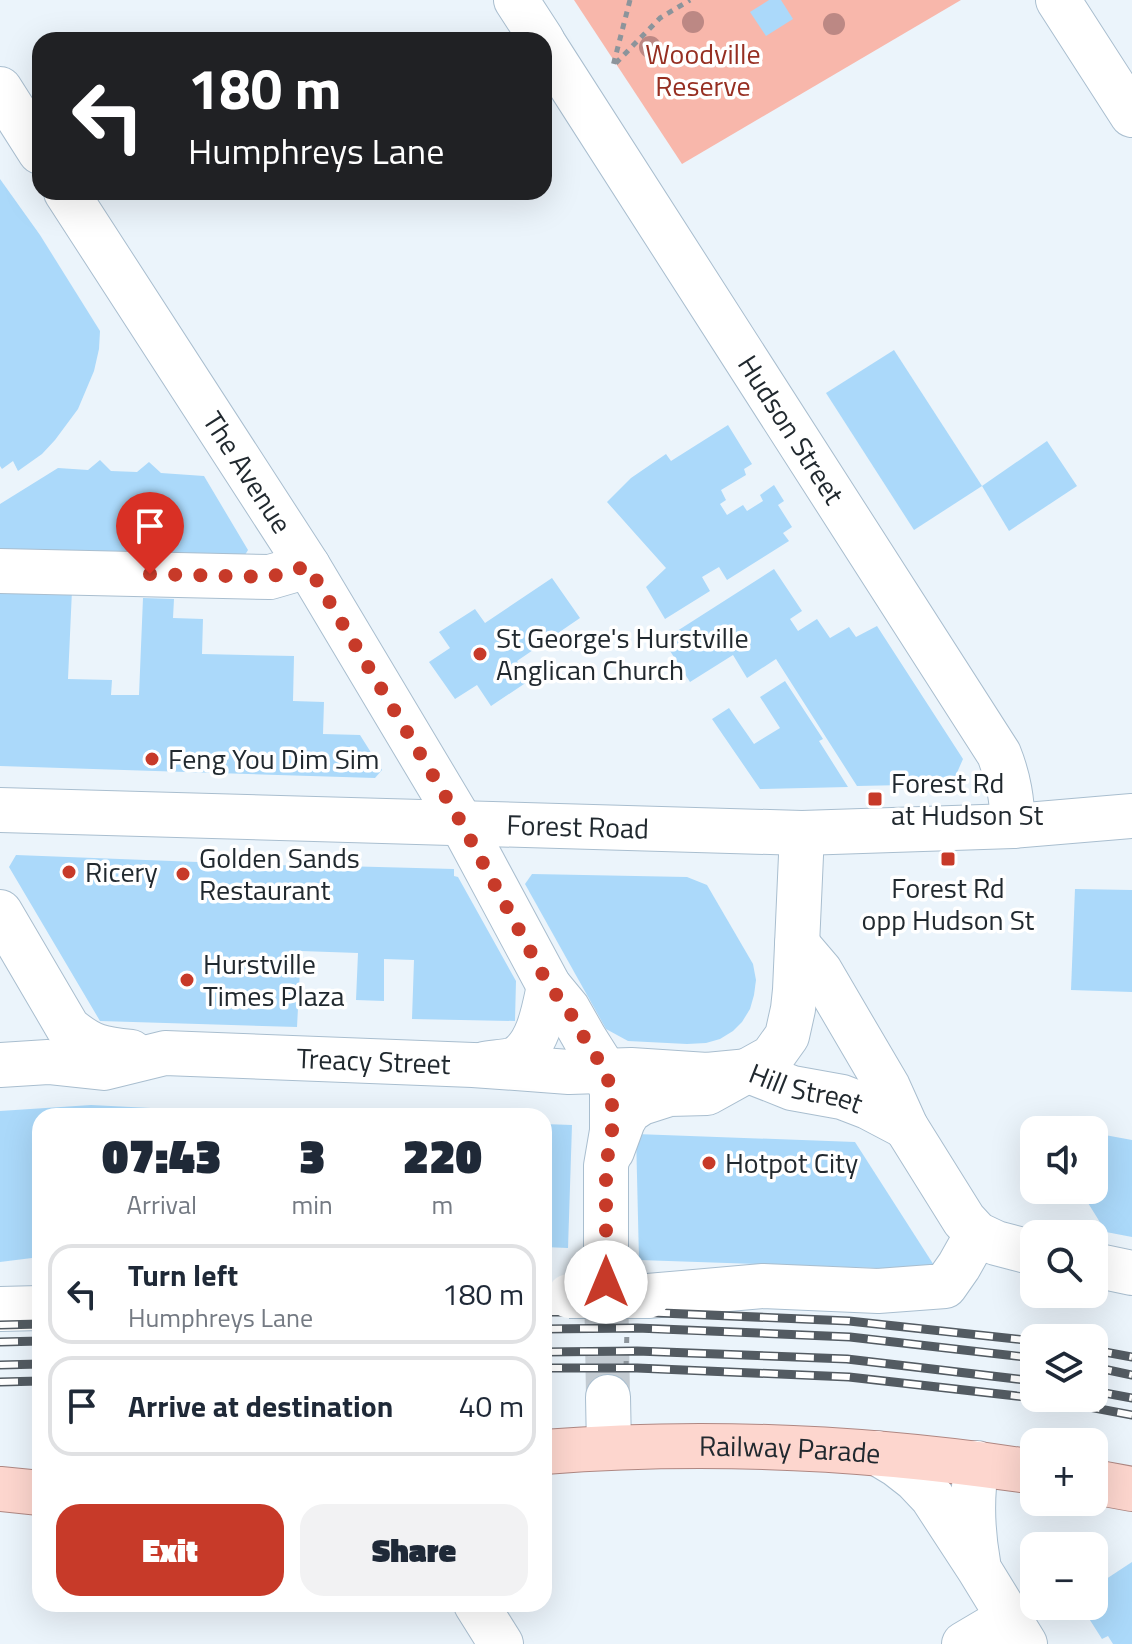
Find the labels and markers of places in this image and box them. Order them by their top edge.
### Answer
pin [116,492,184,574]
place label: St George's Hurstville Anglican Church [496,616,749,691]
marker: St George's Hurstville Anglican Church [471,645,489,663]
place label: Feng You Dim Sim [168,737,379,780]
marker: Feng You Dim Sim [143,750,161,768]
place label: Forest Rd at Hudson St [891,761,1044,836]
marker: Forest Rd at Hudson St [866,790,884,808]
place label: Golden Sands Restaurant [199,836,360,911]
place label: Ricery [85,850,158,893]
marker: Forest Rd opp Hudson St [939,850,957,868]
marker: Ricery [60,863,78,881]
marker: Golden Sands Restaurant [174,865,192,883]
place label: Forest Rd opp Hudson St [862,866,1035,941]
place label: Hurstville Times Plaza [203,942,344,1017]
marker: Hurstville Times Plaza [178,971,196,989]
place label: Hotpot City [725,1141,858,1184]
marker: Hotpot City [700,1154,718,1172]

